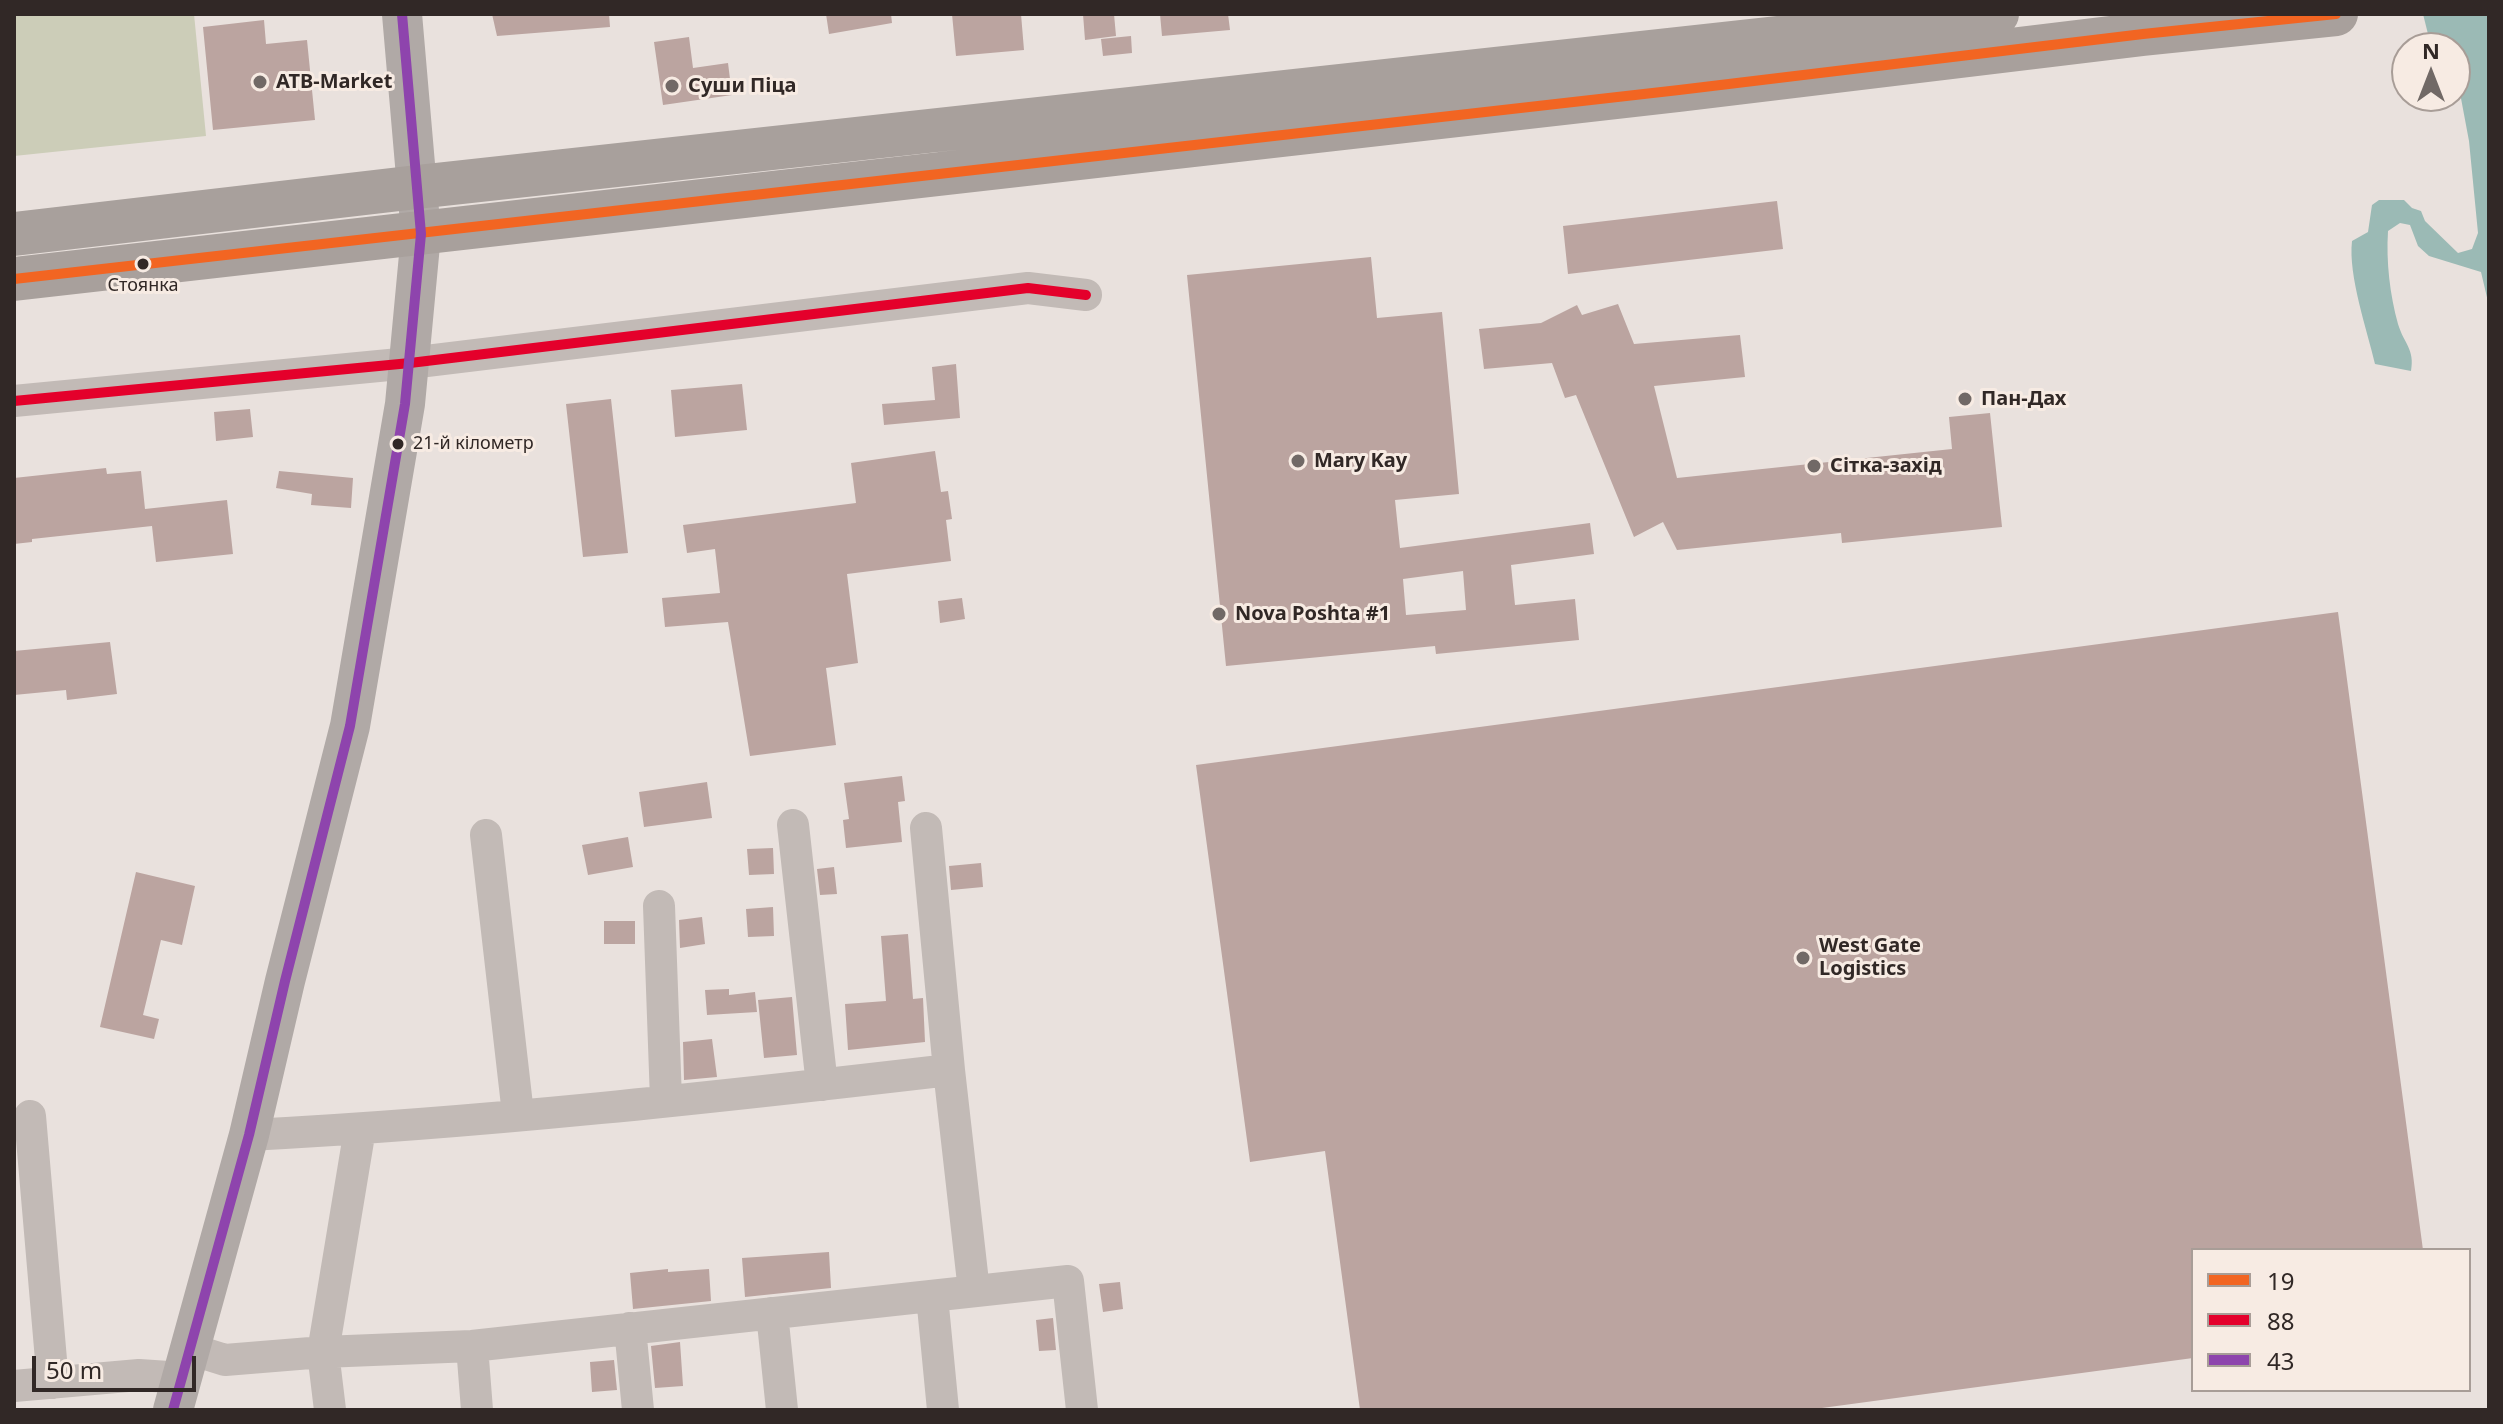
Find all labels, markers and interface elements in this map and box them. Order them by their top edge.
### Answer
north arrow [2391,32,2471,112]
text: N [2422,35,2440,65]
place label: ATB-Market [276,70,392,94]
marker: ATB-Market [251,73,269,91]
place label: Суши Піца [688,74,796,98]
marker: Суши Піца [663,77,681,95]
marker: Стоянка [135,256,151,272]
place label: Стоянка [108,275,178,297]
place label: Пан-Дах [1981,387,2066,411]
marker: Пан-Дах [1956,390,1974,408]
place label: 21-й кілометр [413,433,534,455]
marker: 21-й кілометр [390,436,406,452]
place label: Mary Kay [1314,449,1407,473]
marker: Mary Kay [1289,452,1307,470]
place label: Сітка-захід [1830,454,1942,478]
marker: Сітка-захід [1805,457,1823,475]
place label: Nova Poshta #1 [1235,602,1390,626]
marker: Nova Poshta #1 [1210,605,1228,623]
place label: West Gate Logistics [1819,934,1921,981]
marker: West Gate Logistics [1794,949,1812,967]
legend [2191,1248,2471,1392]
text: 19 [2267,1264,2294,1297]
text: 88 [2267,1304,2294,1337]
scale bar [36,1340,200,1390]
text: 43 [2267,1344,2294,1377]
text: 50 m [46,1353,102,1386]

